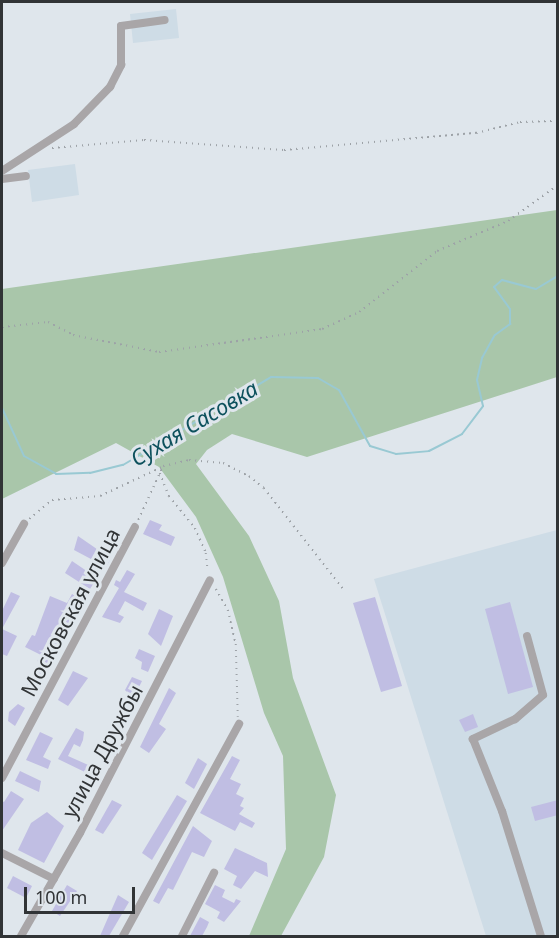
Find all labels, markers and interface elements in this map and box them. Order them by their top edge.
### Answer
water label: Сухая Сасовка [125,375,263,471]
street label: Московская улица [15,524,125,700]
street label: улица Дружбы [56,680,148,822]
scale bar [27,875,138,913]
text: 100 m [35,885,87,909]

